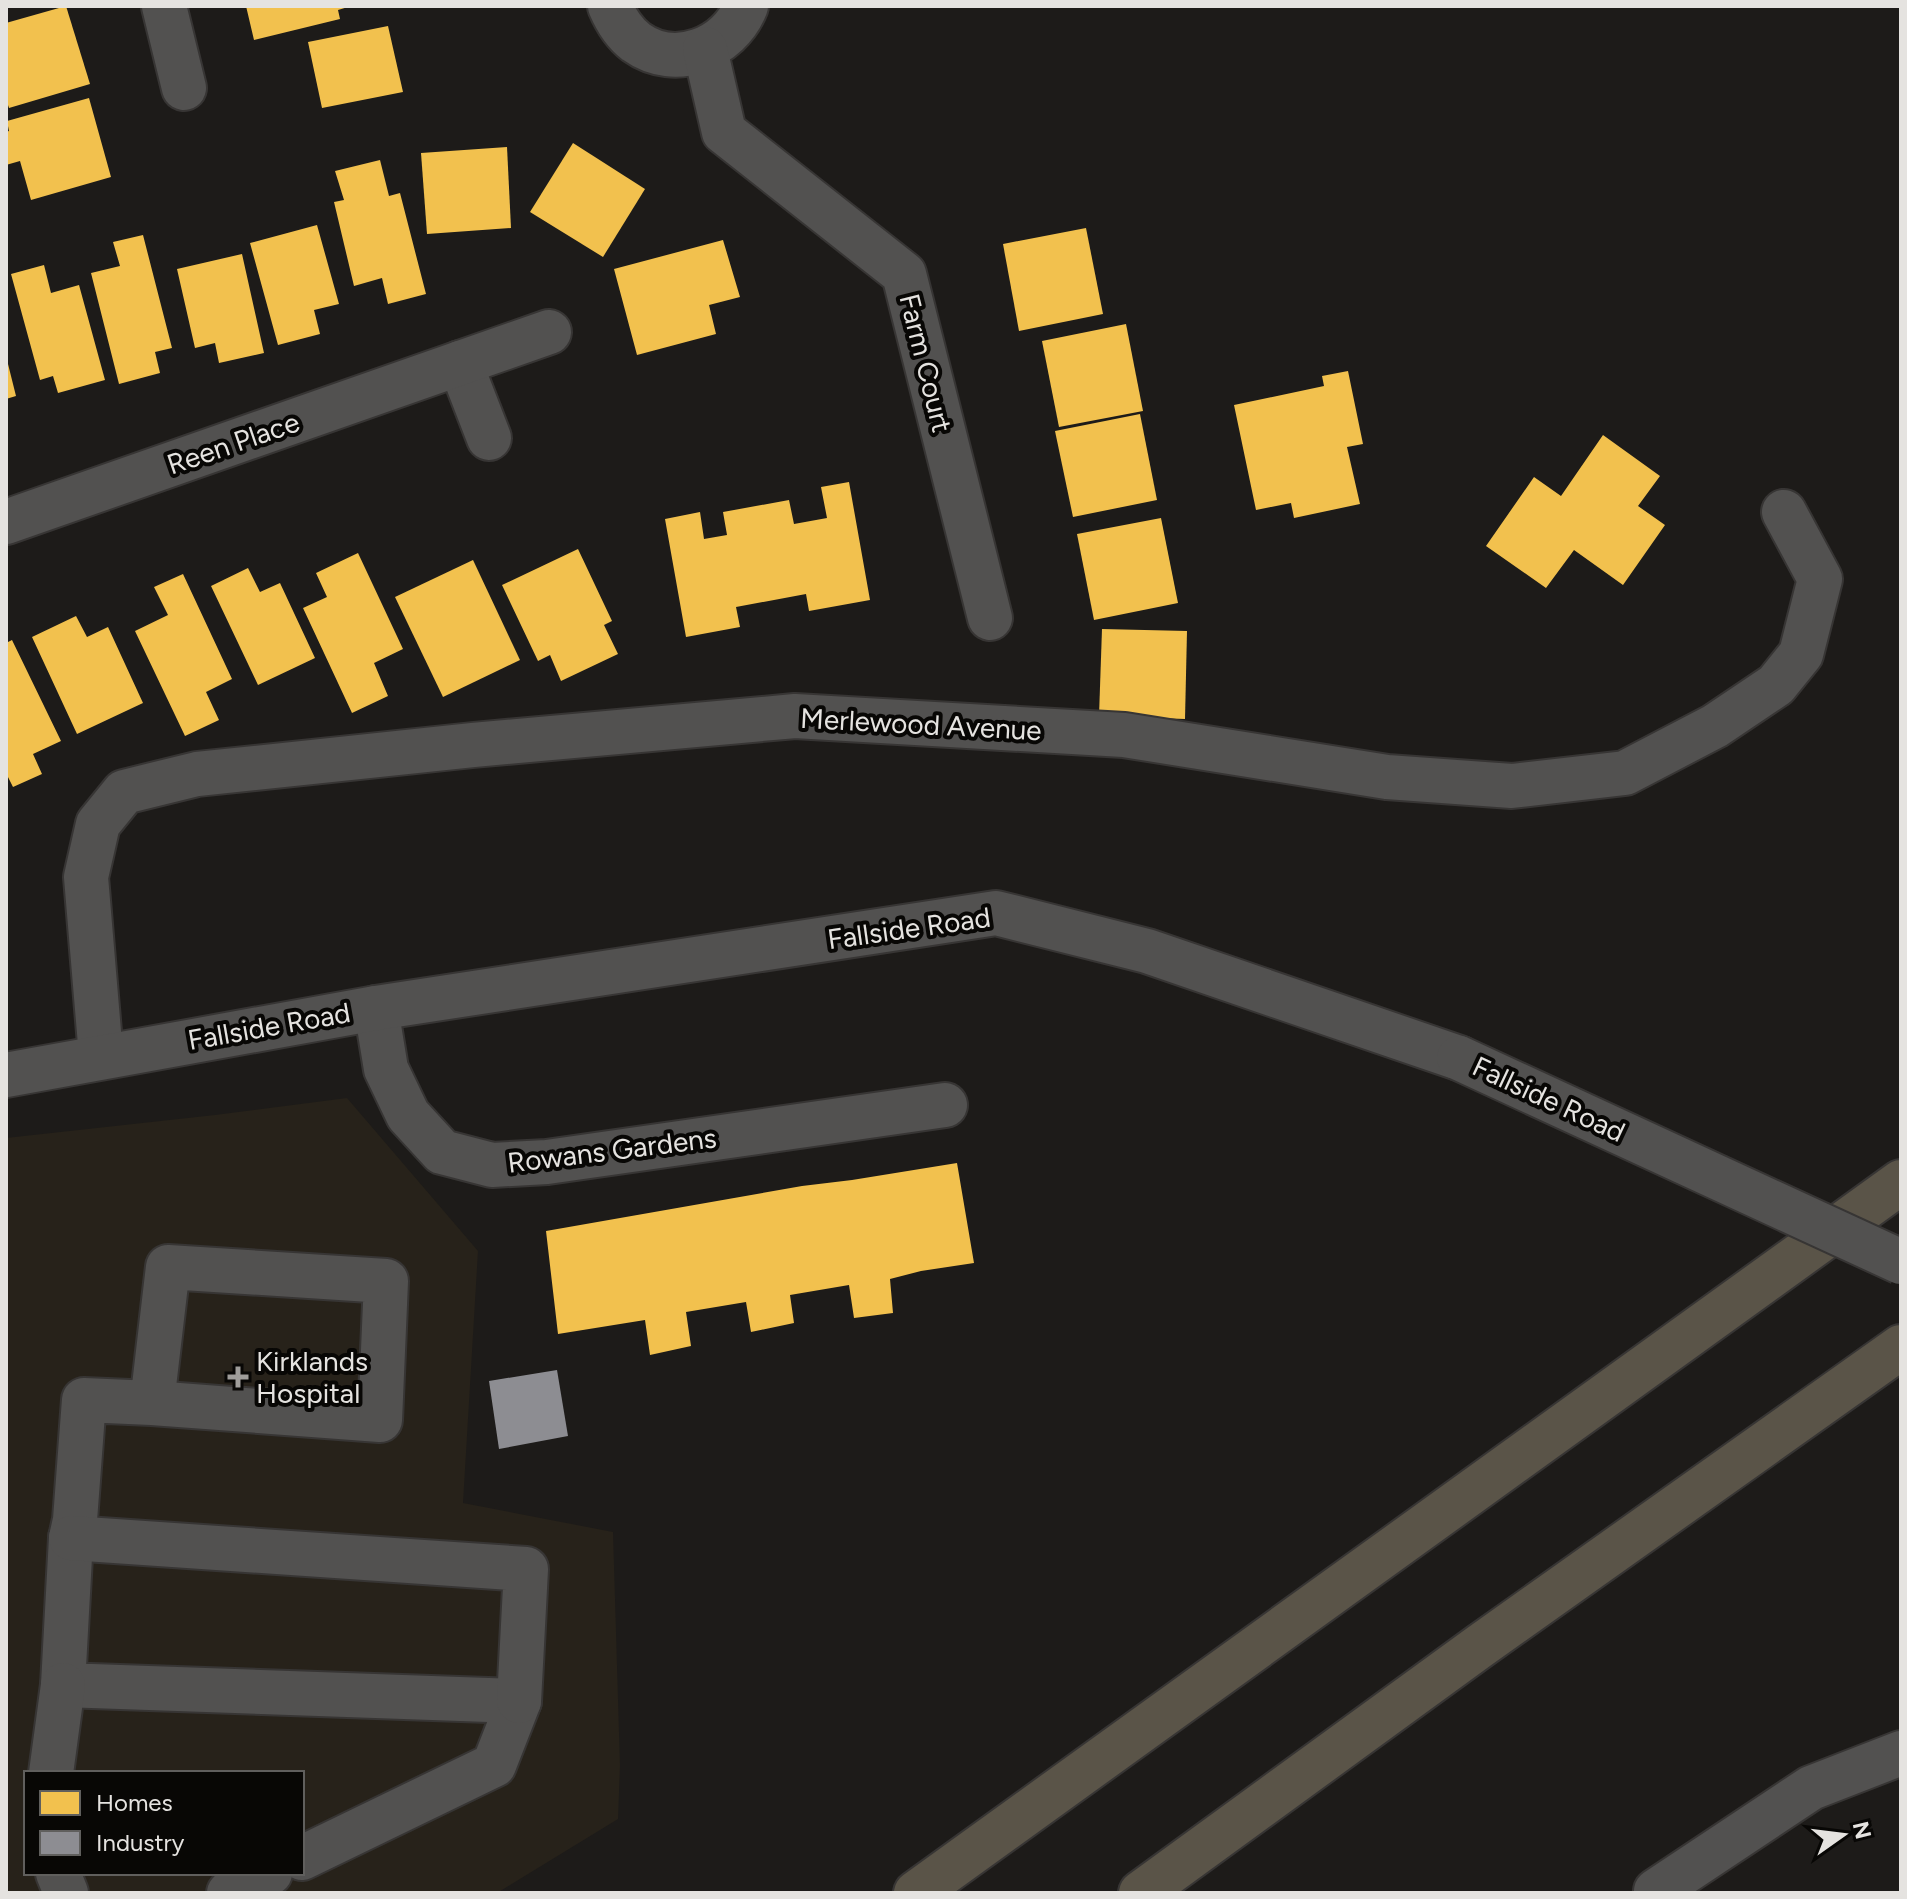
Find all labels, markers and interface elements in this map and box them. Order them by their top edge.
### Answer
street label: Farm Court [892,290,960,436]
street label: Reen Place [162,405,304,481]
street label: Merlewood Avenue [799,701,1043,747]
street label: Fallside Road [825,900,993,956]
street label: Fallside Road [185,995,353,1057]
street label: Fallside Road [1467,1049,1631,1149]
street label: Rowans Gardens [506,1120,718,1180]
place label: Kirklands Hospital [256,1344,368,1410]
marker: Kirklands Hospital [227,1366,249,1388]
legend [24,1771,304,1875]
text: Homes [96,1788,173,1817]
north arrow [1803,1795,1883,1875]
text: N [1847,1819,1877,1842]
text: Industry [96,1828,185,1857]

